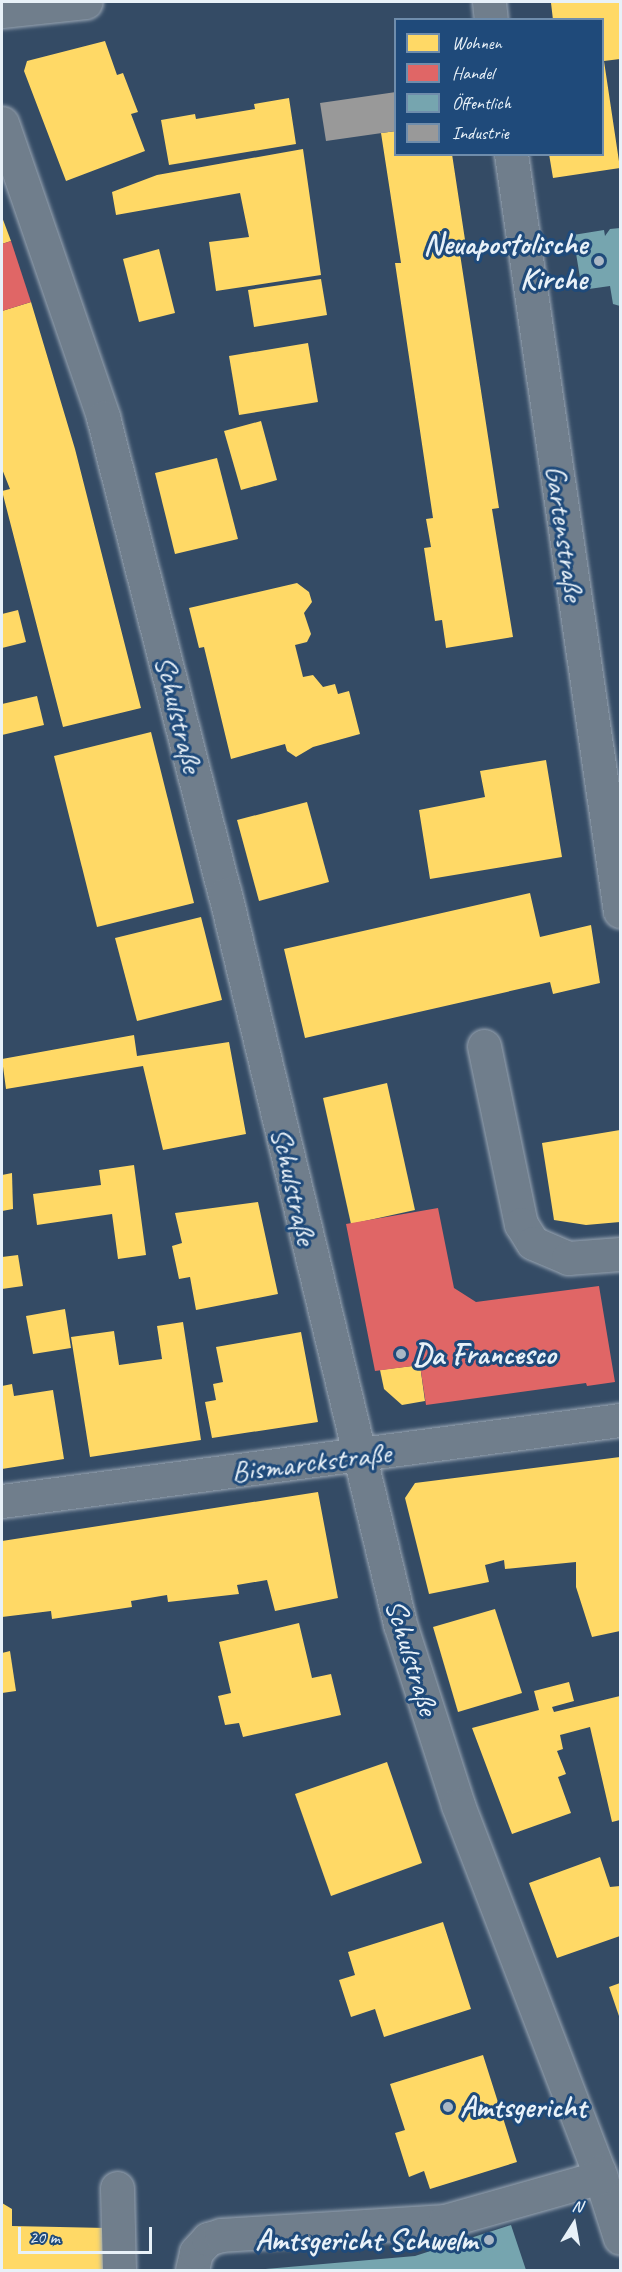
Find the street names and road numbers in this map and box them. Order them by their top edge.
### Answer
street label: Gartenstraße [538,463,592,603]
street label: Schulstraße [147,652,211,776]
street label: Schulstraße [263,1124,325,1248]
street label: Bismarckstraße [229,1434,393,1490]
street label: Schulstraße [377,1595,447,1719]

